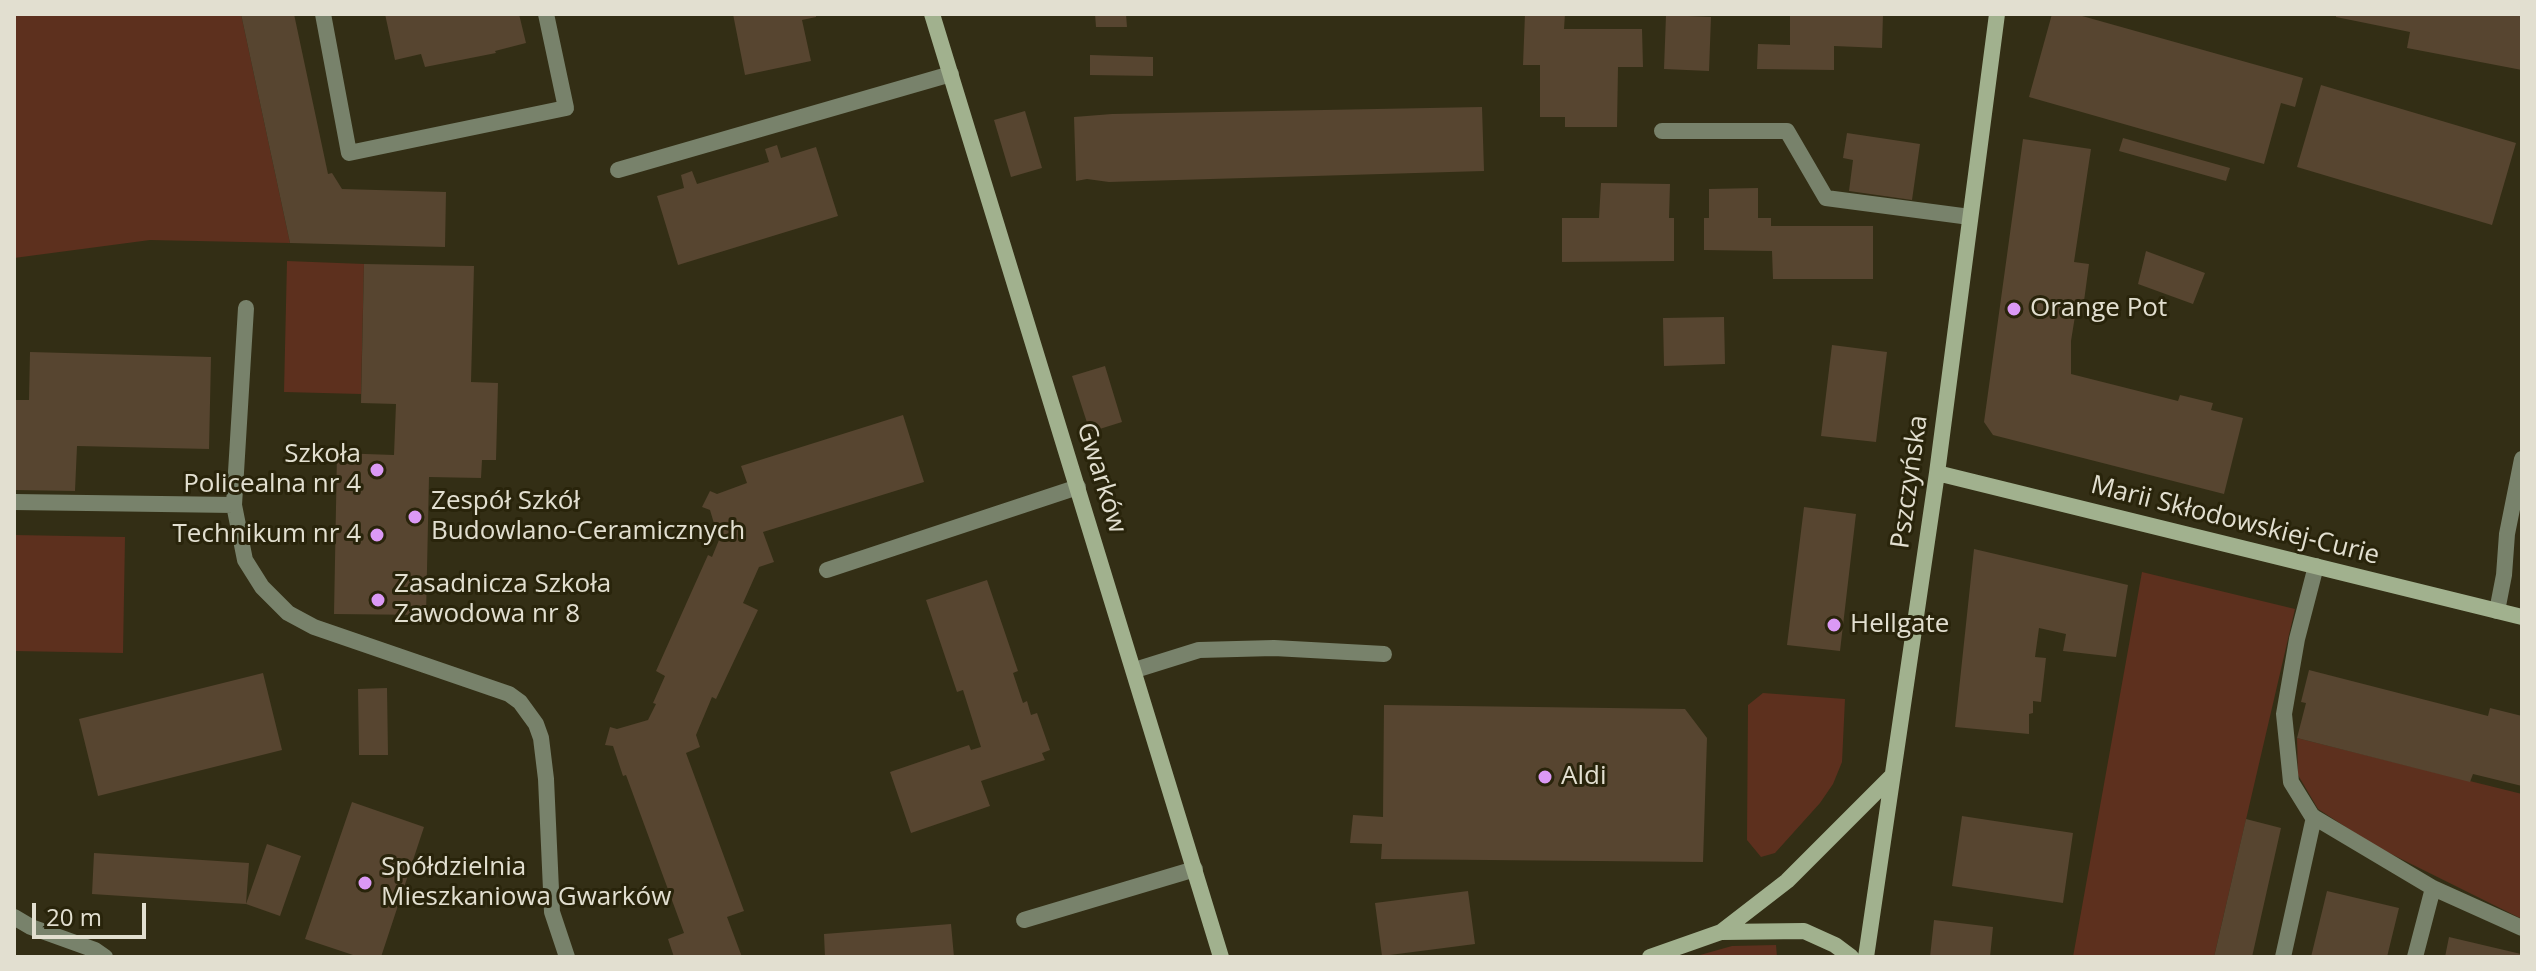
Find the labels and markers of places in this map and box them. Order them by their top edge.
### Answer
place label: Orange Pot [2030,293,2167,325]
marker: Orange Pot [2005,300,2023,318]
place label: Szkoła Policealna nr 4 [183,439,361,500]
marker: Szkoła Policealna nr 4 [368,461,386,479]
place label: Zespół Szkół Budowlano-Ceramicznych [431,486,745,548]
marker: Zespół Szkół Budowlano-Ceramicznych [406,508,424,526]
place label: Technikum nr 4 [173,519,361,551]
marker: Technikum nr 4 [368,526,386,544]
place label: Zasadnicza Szkoła Zawodowa nr 8 [394,569,611,630]
marker: Zasadnicza Szkoła Zawodowa nr 8 [369,591,387,609]
place label: Hellgate [1850,609,1949,641]
marker: Hellgate [1825,616,1843,634]
place label: Aldi [1561,761,1606,793]
marker: Aldi [1536,768,1554,786]
place label: Spółdzielnia Mieszkaniowa Gwarków [381,852,671,914]
marker: Spółdzielnia Mieszkaniowa Gwarków [356,874,374,892]

